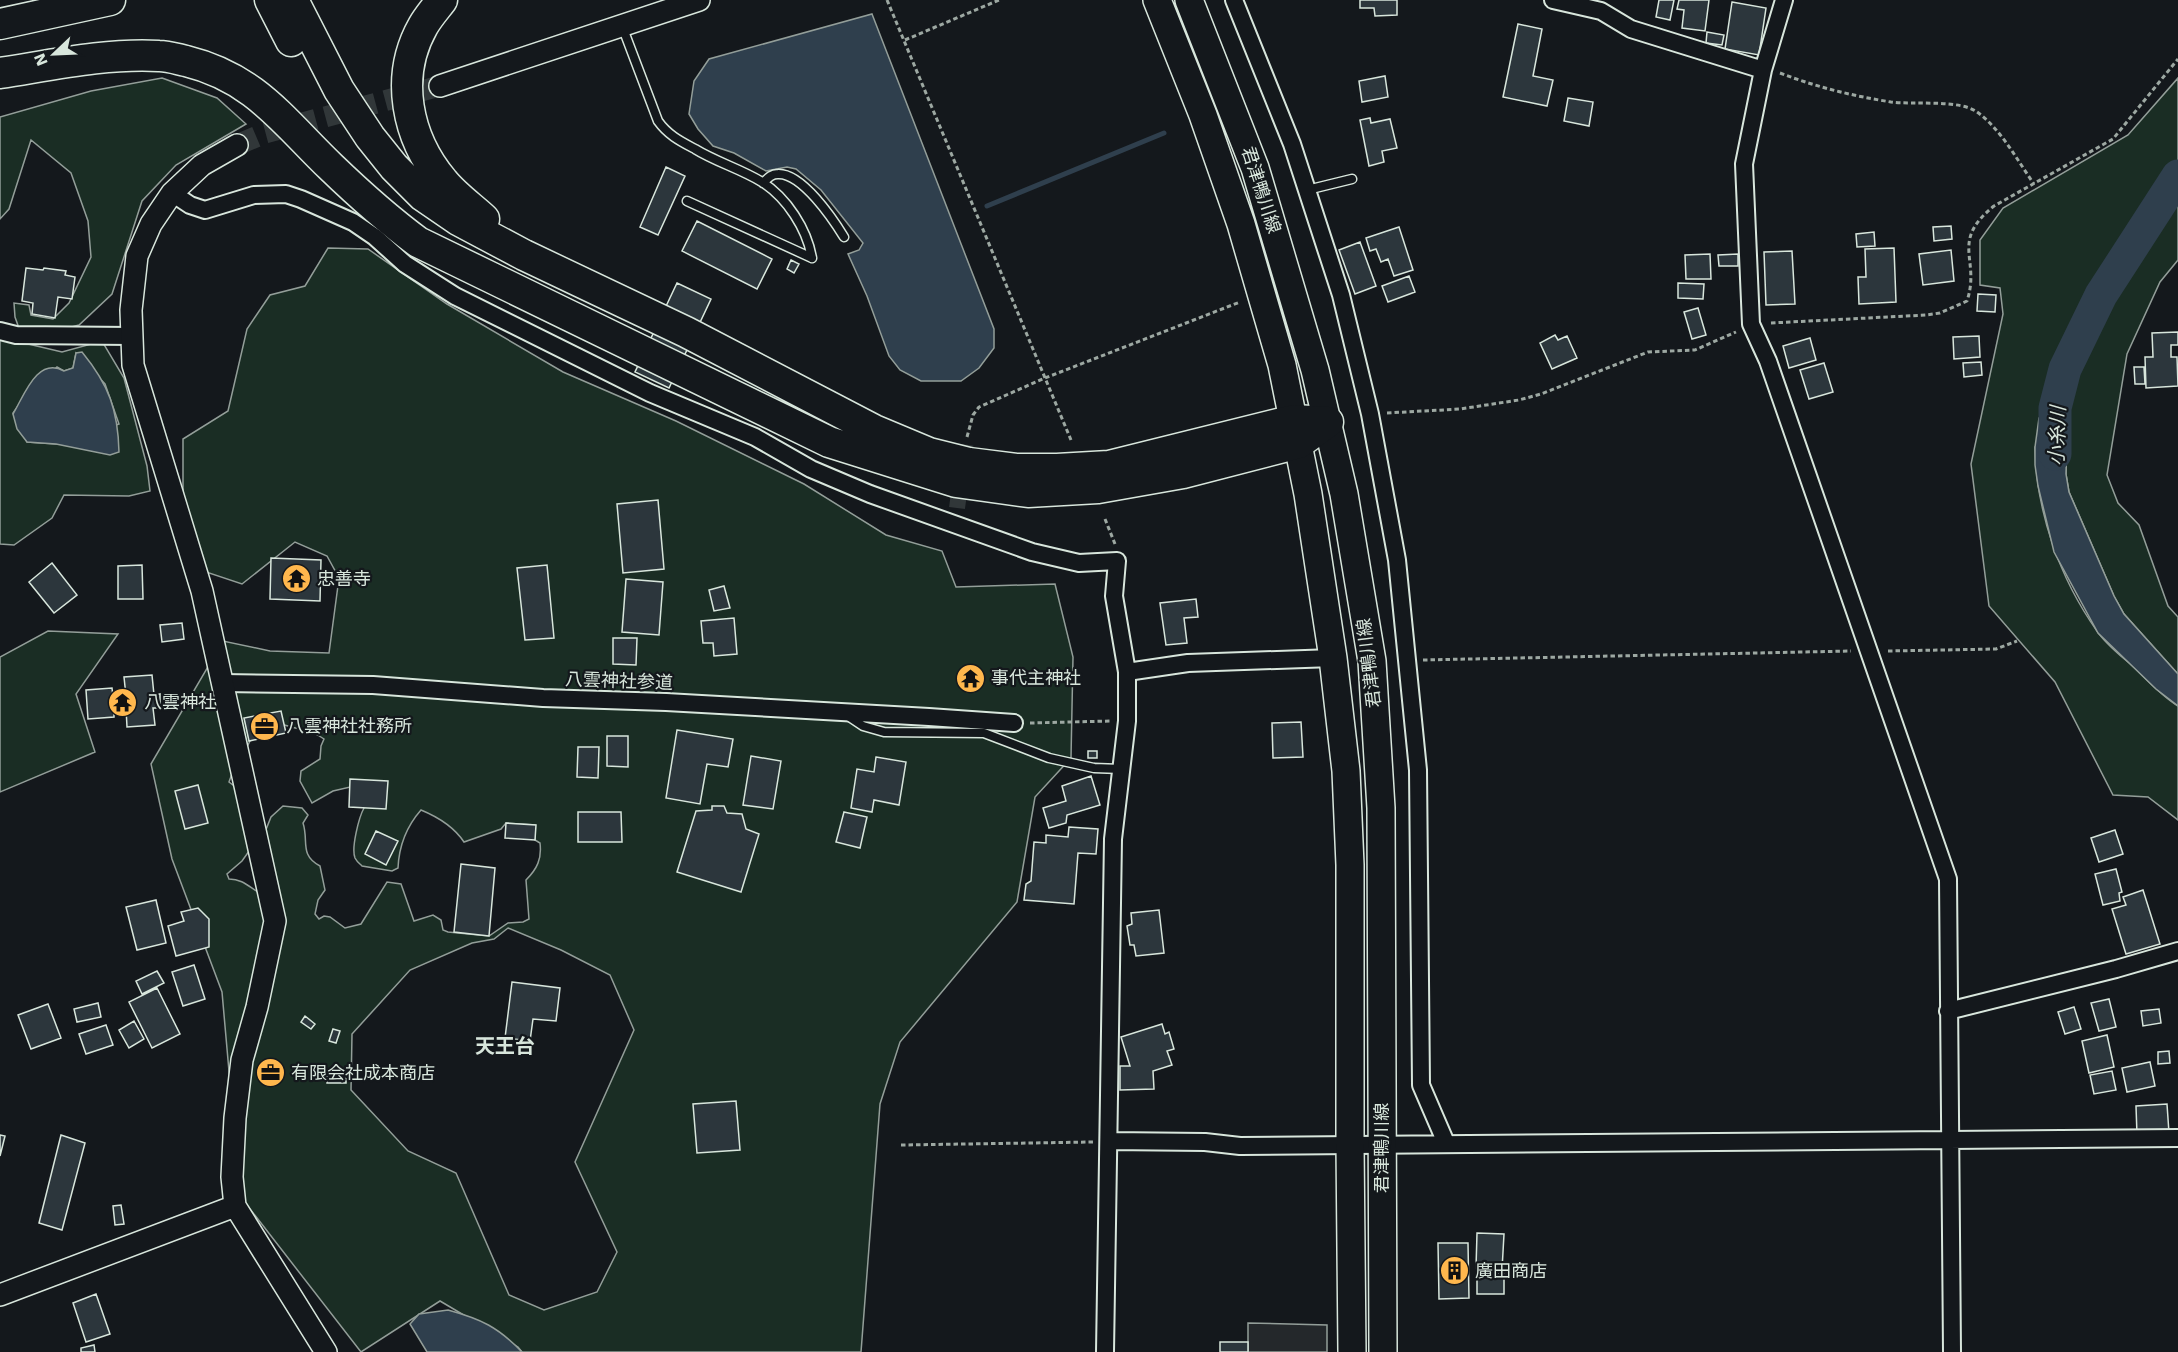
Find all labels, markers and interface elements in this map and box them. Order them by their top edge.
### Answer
north arrow [24,24,84,84]
text: N [30,50,52,69]
street label: 君津鴨川線 [1238,144,1285,236]
water label: 小糸川 [2044,404,2070,466]
temple icon: 忠善寺 [280,563,312,595]
place label: 忠善寺 [317,568,371,589]
street label: 君津鴨川線 [1353,617,1384,709]
temple icon: 事代主神社 [954,662,986,694]
place label: 事代主神社 [991,667,1081,688]
street label: 八雲神社参道 [565,668,673,693]
temple icon: 八雲神社 [107,686,139,718]
place label: 八雲神社 [144,691,216,712]
office icon: 八雲神社社務所 [249,710,281,742]
place label: 八雲神社社務所 [286,715,412,736]
district label: 天王台 [475,1034,535,1058]
office icon: 有限会社成本商店 [254,1057,286,1089]
place label: 有限会社成本商店 [291,1062,435,1083]
street label: 君津鴨川線 [1371,1103,1392,1193]
building icon: 廣田商店 [1438,1255,1470,1287]
place label: 廣田商店 [1475,1260,1547,1281]

